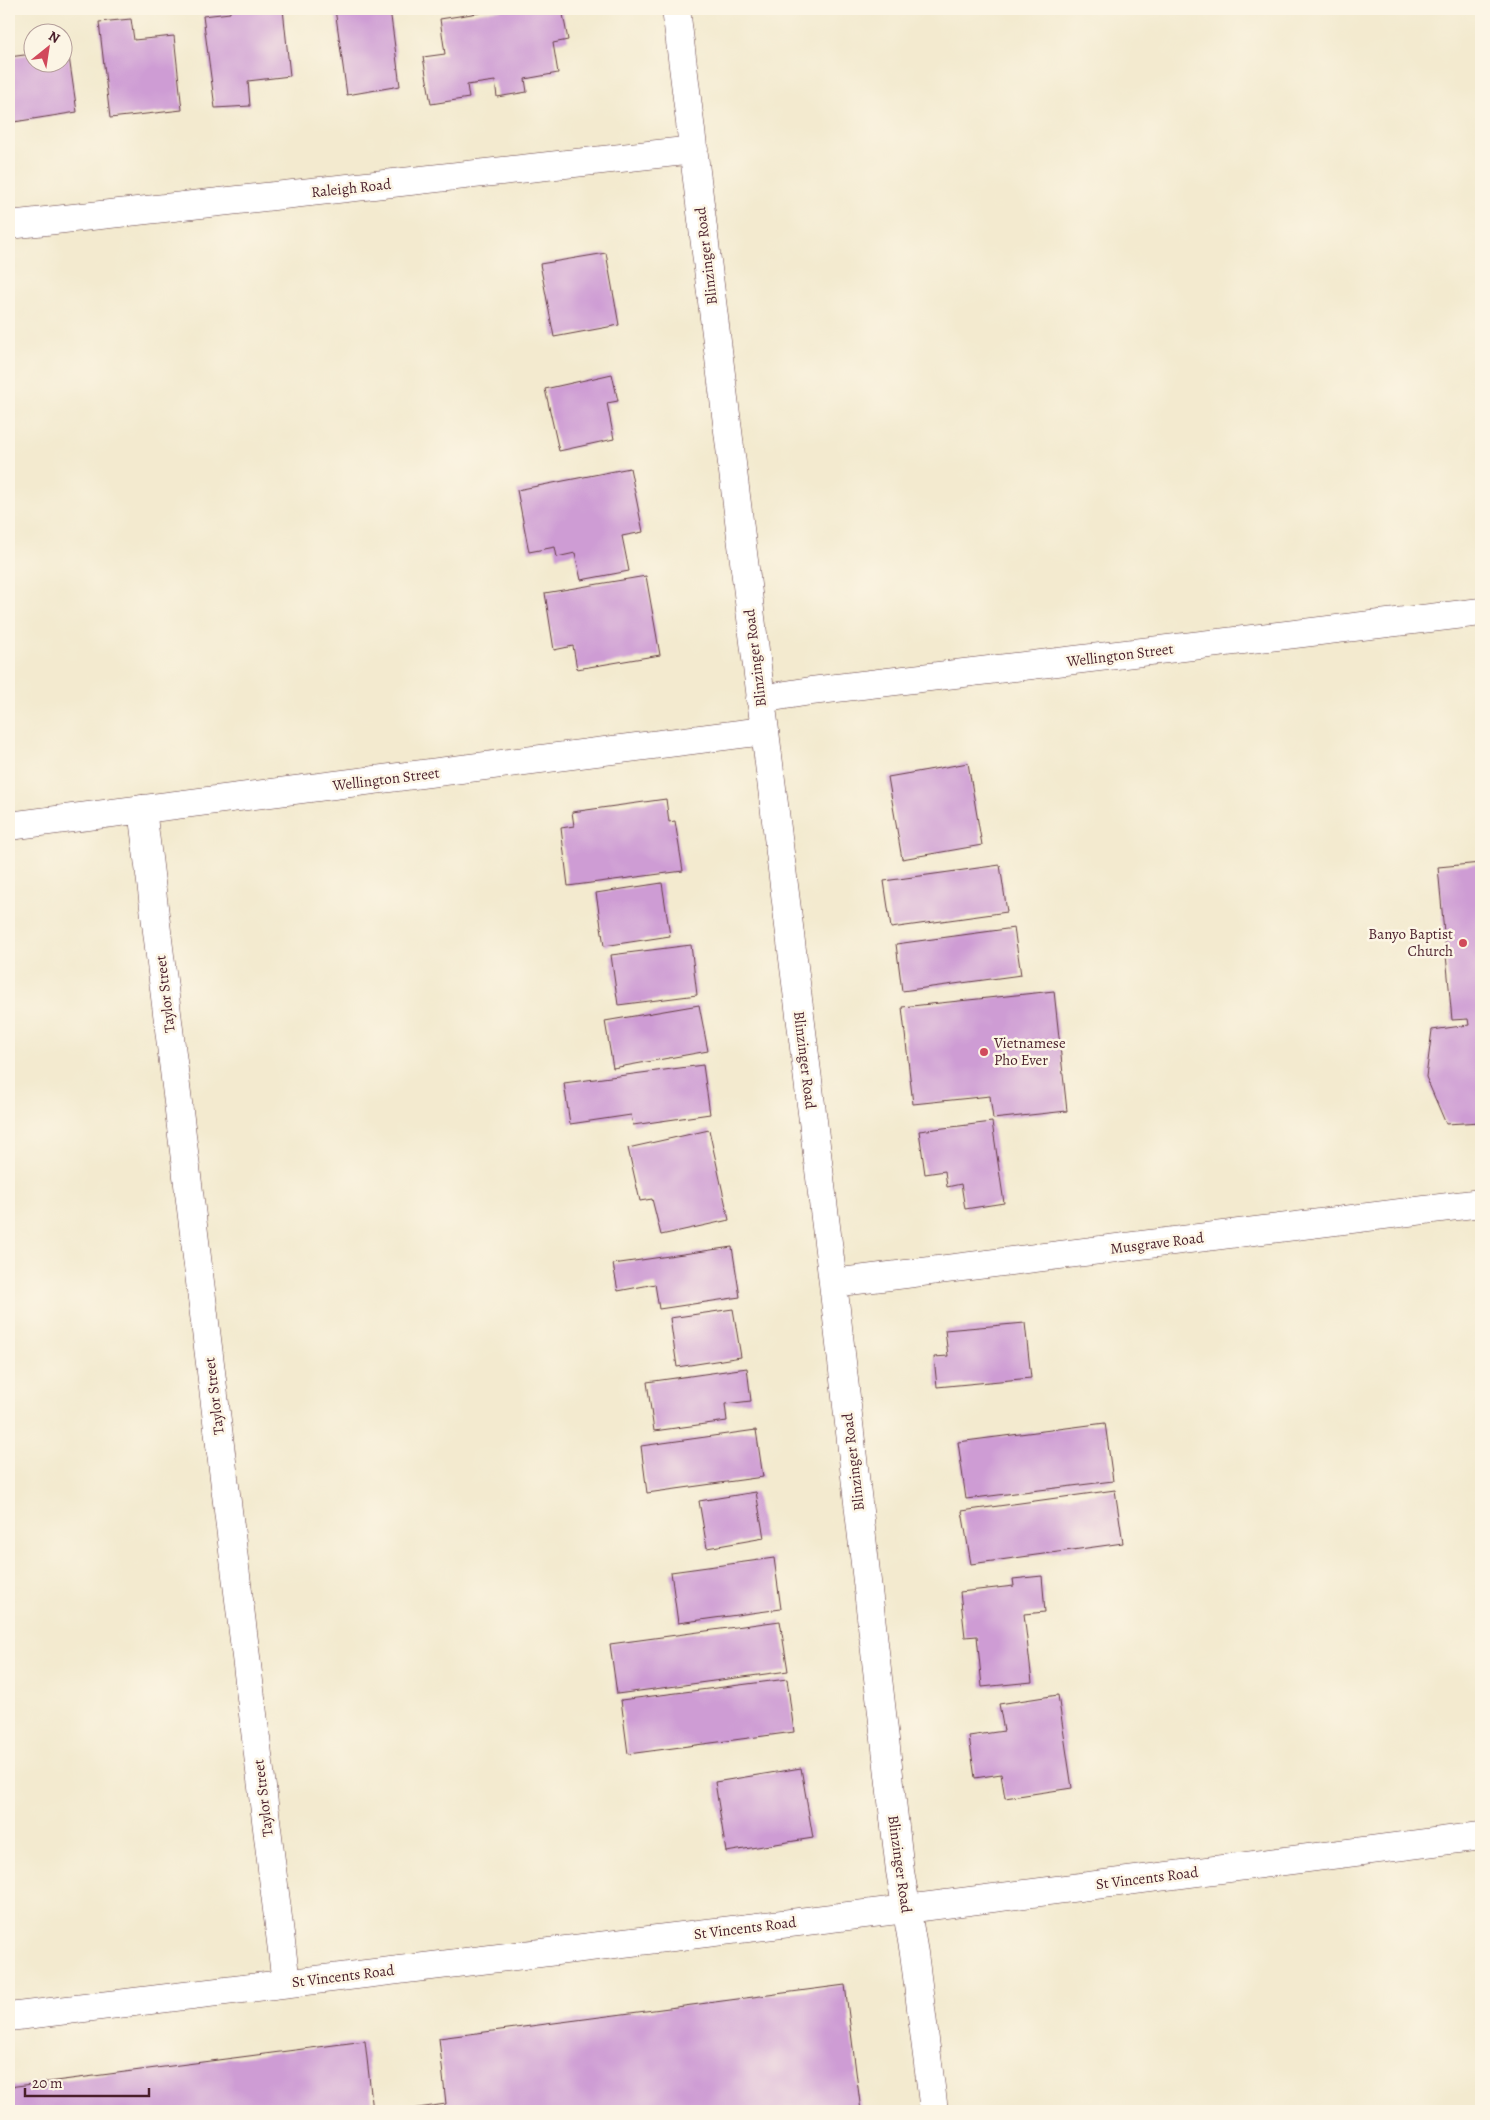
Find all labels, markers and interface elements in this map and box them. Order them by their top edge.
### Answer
north arrow [22,22,72,72]
text: N [45,26,63,48]
street label: Raleigh Road [310,174,393,202]
street label: Blinzinger Road [690,205,722,306]
street label: Blinzinger Road [739,607,771,708]
street label: Wellington Street [1065,639,1175,672]
street label: Wellington Street [331,763,441,796]
place label: Banyo Baptist Church [1368,924,1453,961]
marker: Banyo Baptist Church [1457,937,1469,949]
street label: Taylor Street [150,954,180,1034]
street label: Blinzinger Road [789,1010,821,1111]
place label: Vietnamese Pho Ever [993,1033,1066,1070]
marker: Vietnamese Pho Ever [978,1046,990,1058]
street label: Musgrave Road [1109,1227,1206,1259]
street label: Taylor Street [199,1356,229,1436]
street label: Blinzinger Road [837,1411,869,1512]
street label: Taylor Street [248,1758,278,1838]
street label: Blinzinger Road [883,1814,917,1915]
street label: St Vincents Road [1095,1862,1200,1894]
street label: St Vincents Road [693,1912,798,1944]
street label: St Vincents Road [291,1960,396,1992]
scale bar [25,2065,149,2097]
text: 20 m [32,2073,63,2093]

